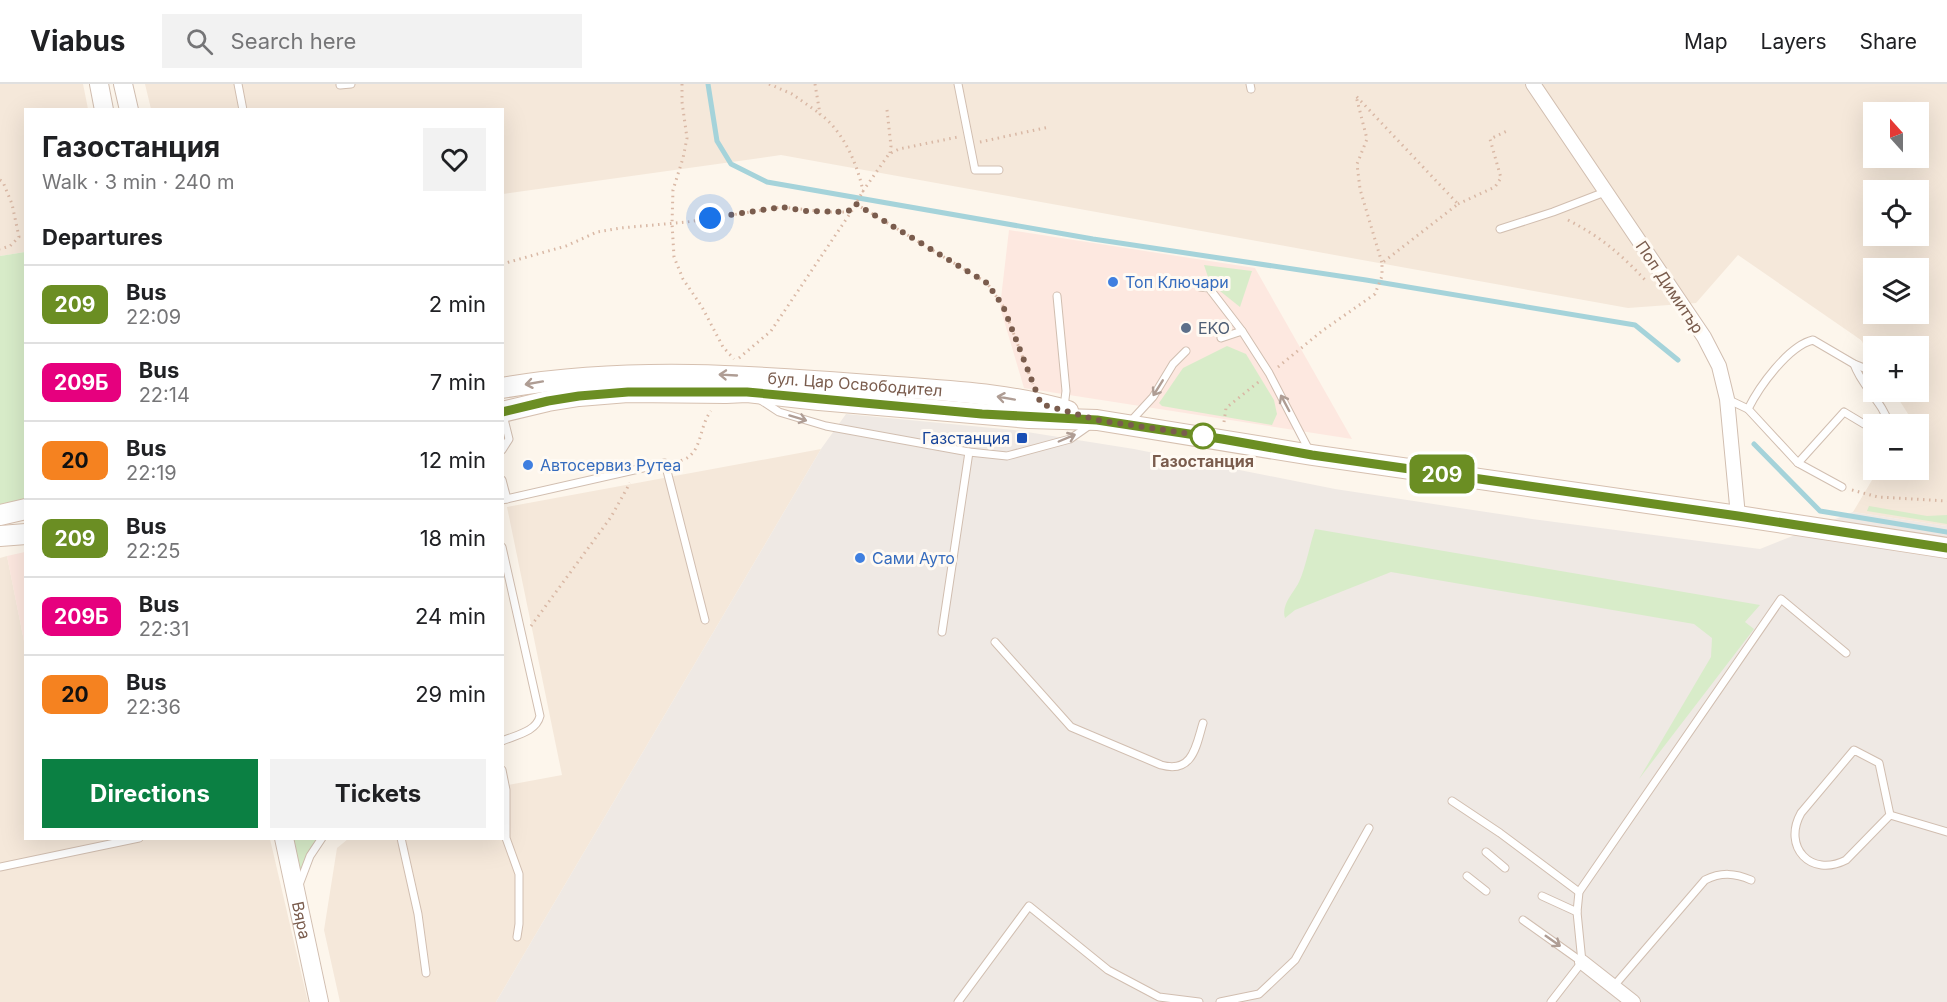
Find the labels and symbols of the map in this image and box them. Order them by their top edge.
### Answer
north arrow [1863,102,1929,168]
your location [695,203,725,233]
street label: Поп Димитър [1632,237,1708,337]
place label: Топ Ключари [1125,272,1229,292]
marker: Топ Ключари [1106,275,1120,289]
place label: EKO [1198,318,1230,338]
marker: EKO [1179,321,1193,335]
street label: бул. Цар Освободител [767,368,943,400]
one-way arrow [719,369,739,381]
one-way arrow [525,377,544,388]
one-way arrow [1151,379,1163,396]
one-way arrow [997,392,1017,403]
one-way arrow [1278,394,1290,412]
one-way arrow [788,413,807,424]
marker: Газoстанция [1190,423,1216,449]
place label: Газстанция [922,428,1010,448]
marker: Газстанция [1015,431,1029,445]
one-way arrow [1057,432,1075,443]
place label: Газoстанция [1152,451,1254,471]
line badge: 209 [1408,454,1476,494]
place label: Автосервиз Рутеа [540,455,681,475]
marker: Автосервиз Рутеа [521,458,535,472]
place label: Сами Ауто [872,548,955,568]
marker: Сами Ауто [853,551,867,565]
street label: Вяра [288,899,315,941]
one-way arrow [1544,935,1560,947]

